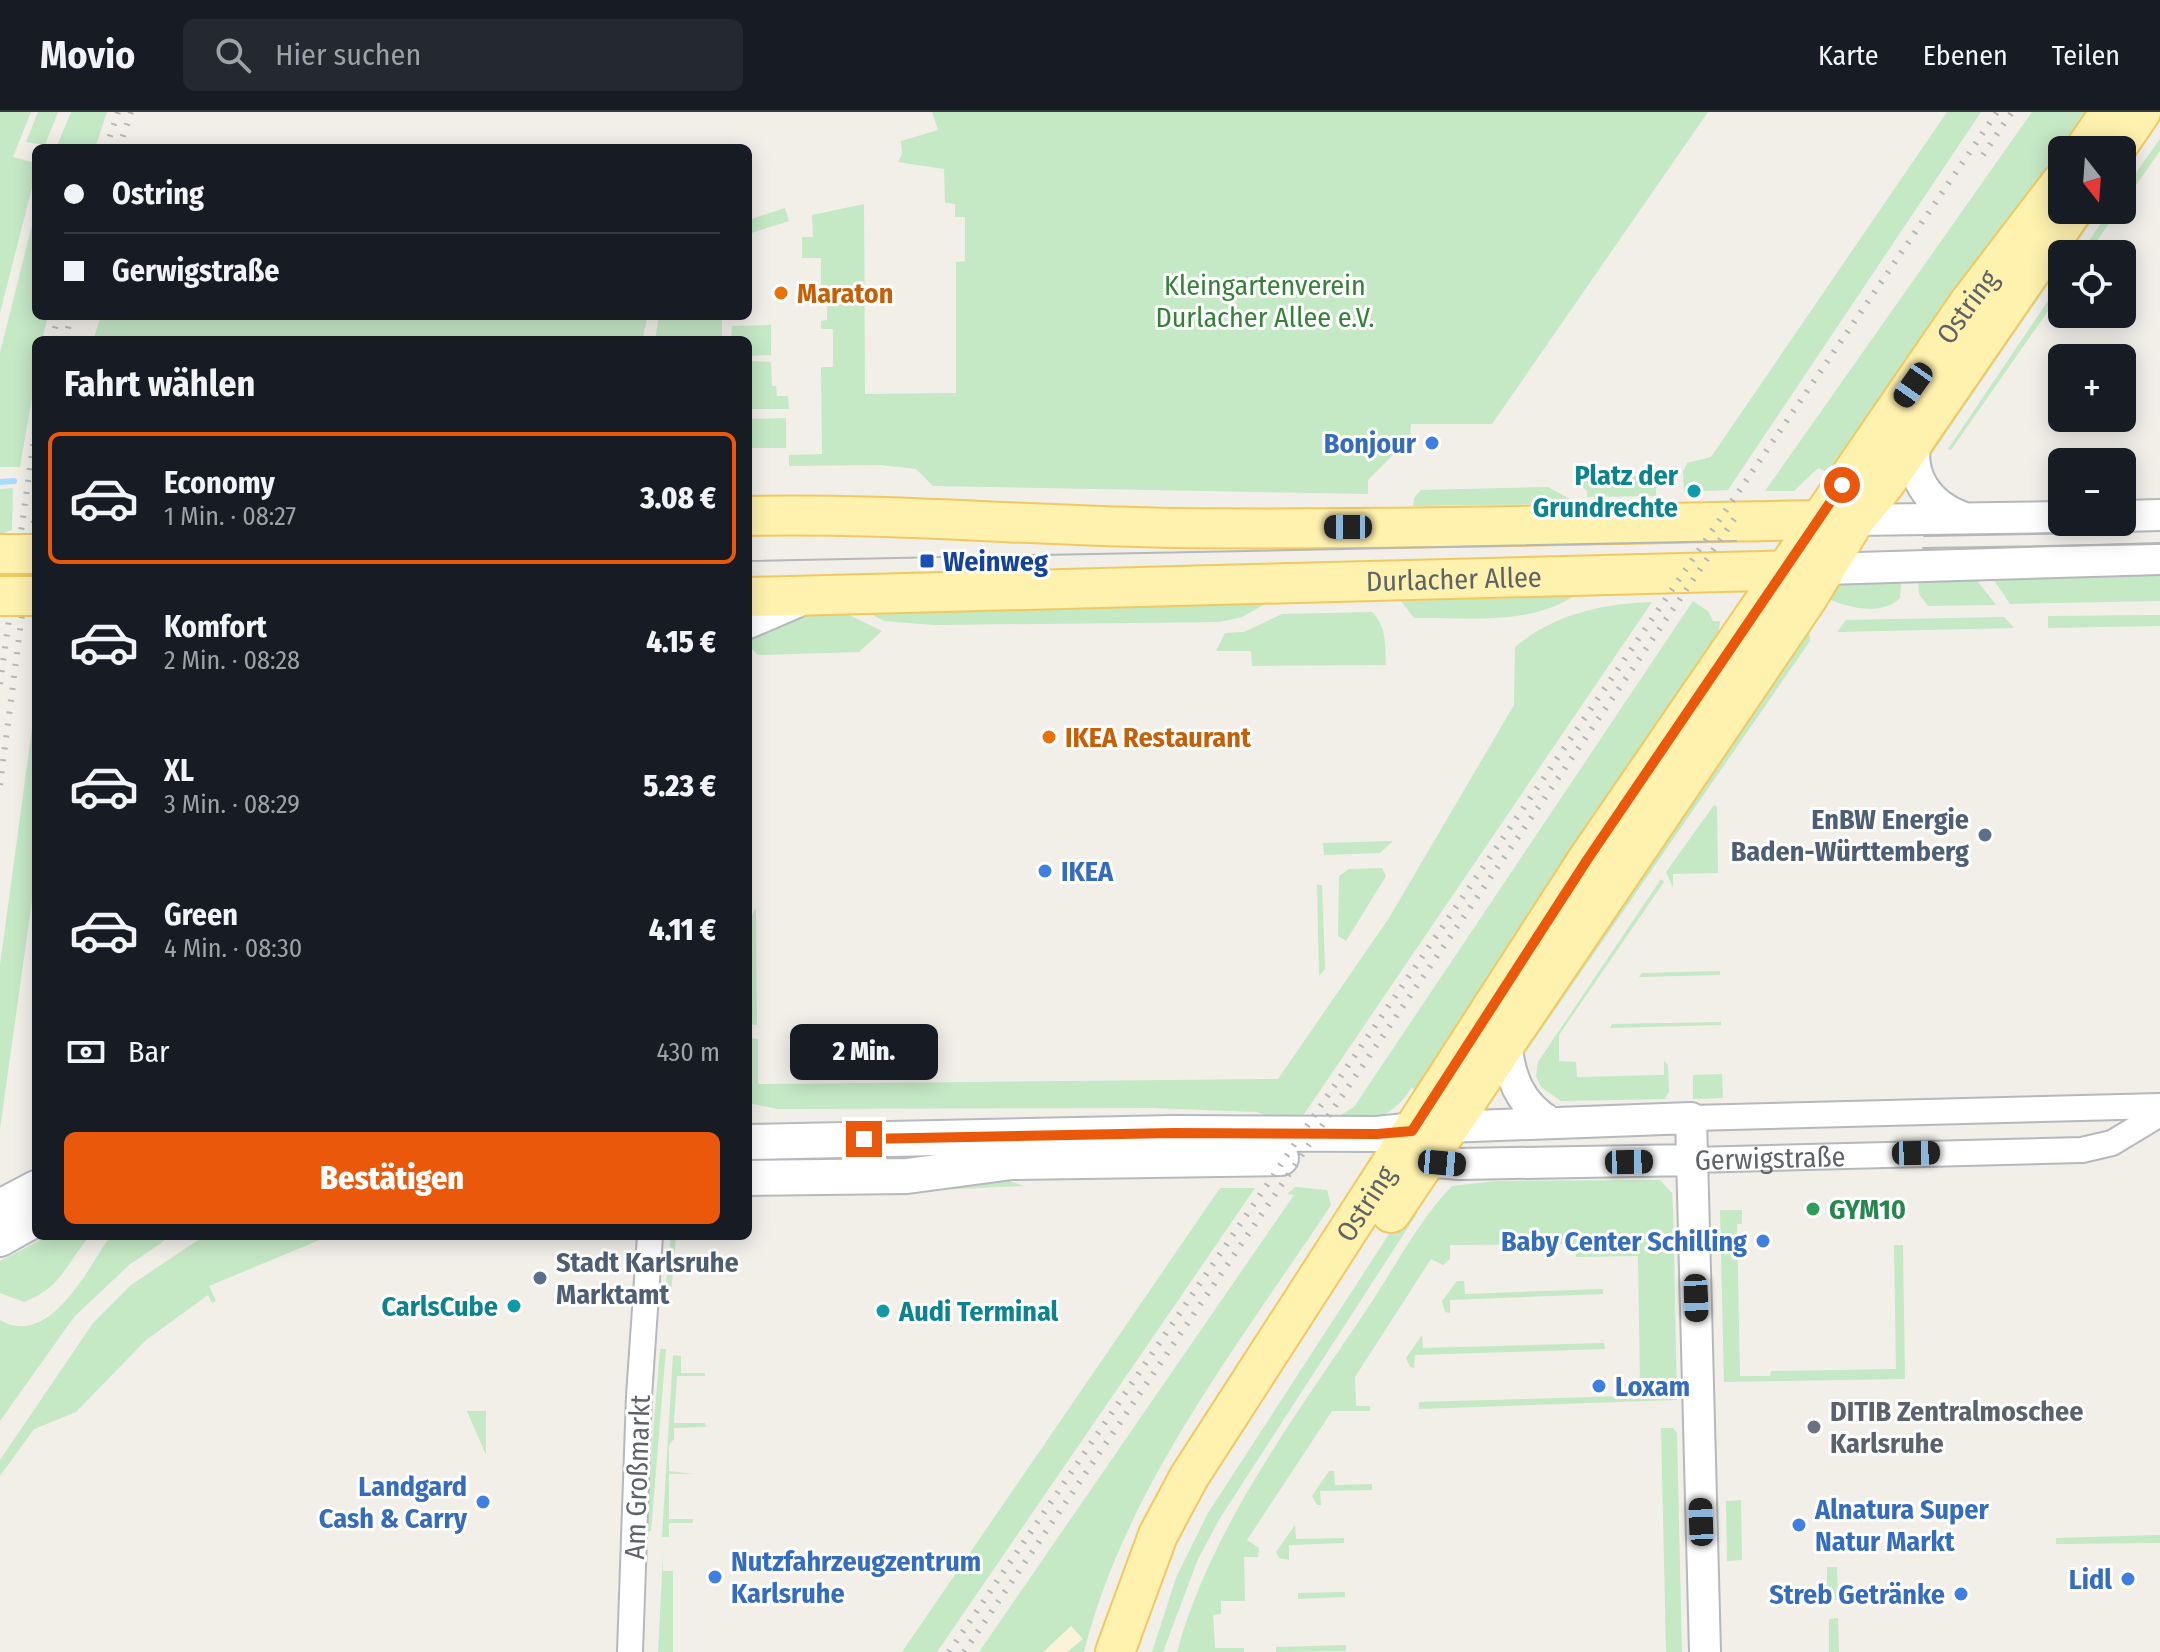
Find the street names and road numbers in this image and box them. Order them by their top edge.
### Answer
street label: Ostring [1930,263,2006,350]
street label: Durlacher Allee [1365,561,1542,598]
street label: Gerwigstraße [1694,1140,1846,1177]
street label: Ostring [1329,1159,1403,1248]
street label: Am Großmarkt [618,1393,657,1560]

